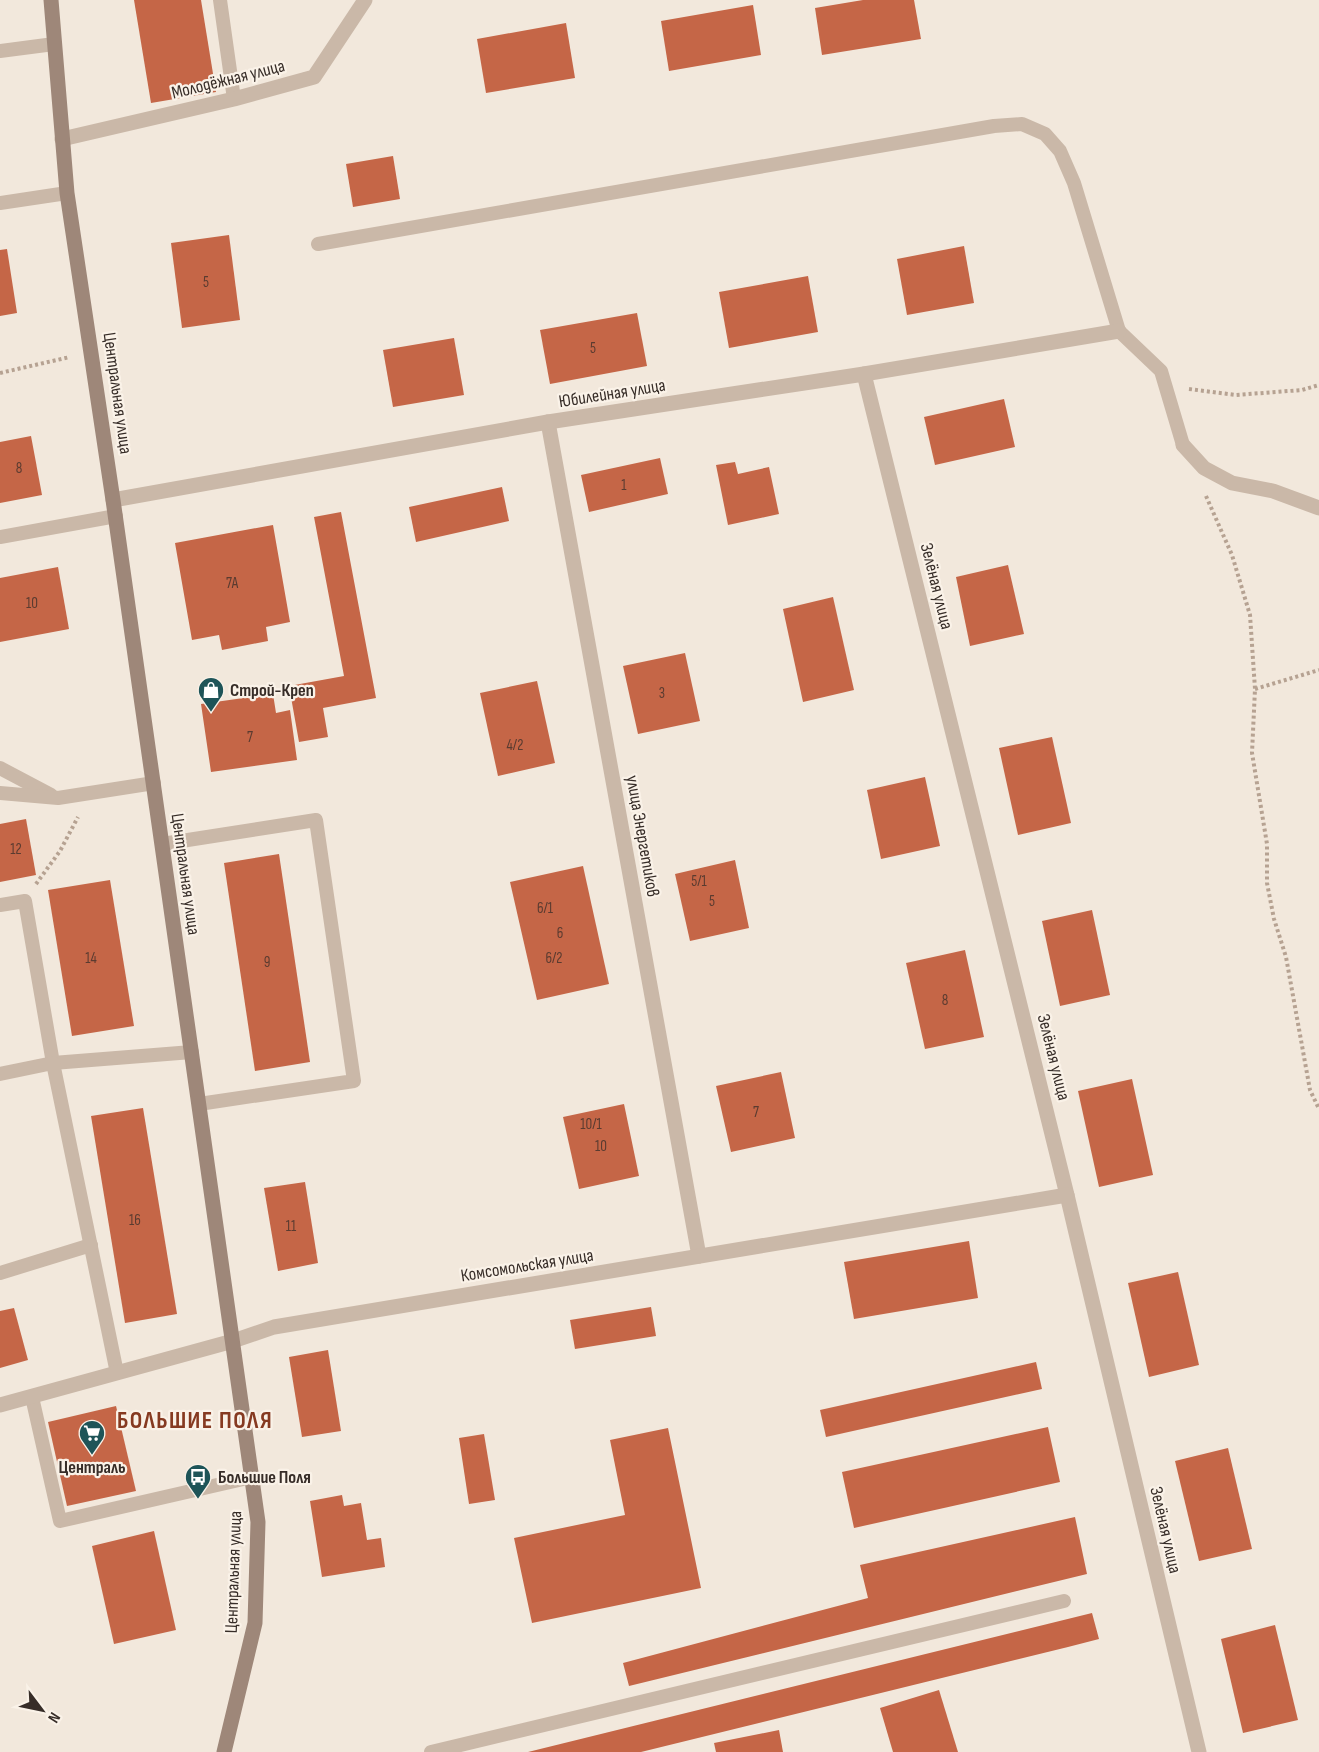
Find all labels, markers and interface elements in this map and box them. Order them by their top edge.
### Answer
street label: Молодёжная улица [169,55,287,104]
house number: 5 [203,273,209,292]
street label: Центральная улица [99,331,136,455]
house number: 5 [590,339,596,358]
street label: Юбилейная улица [557,375,667,412]
house number: 8 [16,459,22,478]
house number: 1 [621,476,627,495]
street label: Зелёная улица [916,541,957,632]
house number: 7А [226,574,239,593]
house number: 10 [26,594,38,613]
shop icon: Строй-Креп [196,675,226,713]
place label: Строй-Креп [230,680,314,701]
house number: 3 [659,684,665,703]
house number: 7 [247,728,253,747]
house number: 4/2 [507,736,523,755]
street label: улица Энергетиков [621,774,664,899]
street label: Центральная улица [167,812,204,936]
house number: 12 [10,840,22,859]
house number: 5/1 [691,872,708,891]
house number: 5 [709,892,715,911]
house number: 6/1 [537,899,554,918]
house number: 6 [557,924,563,943]
house number: 14 [85,949,97,968]
house number: 6/2 [545,949,563,968]
house number: 9 [264,953,270,972]
house number: 8 [942,991,948,1010]
street label: Зелёная улица [1033,1012,1074,1103]
house number: 7 [753,1103,759,1122]
house number: 10/1 [580,1115,603,1134]
house number: 10 [595,1137,607,1156]
house number: 16 [129,1211,141,1230]
house number: 11 [286,1217,297,1236]
street label: Комсомольская улица [459,1245,595,1286]
district label: БОЛЬШИЕ ПОЛЯ [117,1406,273,1435]
supermarket icon: Централь [77,1418,107,1456]
place label: Централь [58,1457,126,1478]
bus stop icon: Большие Поля [183,1462,213,1500]
place label: Большие Поля [218,1467,311,1488]
street label: Зелёная улица [1145,1485,1186,1576]
street label: Центральная улица [221,1510,246,1634]
north arrow [12,1680,72,1740]
text: N [43,1708,64,1726]

